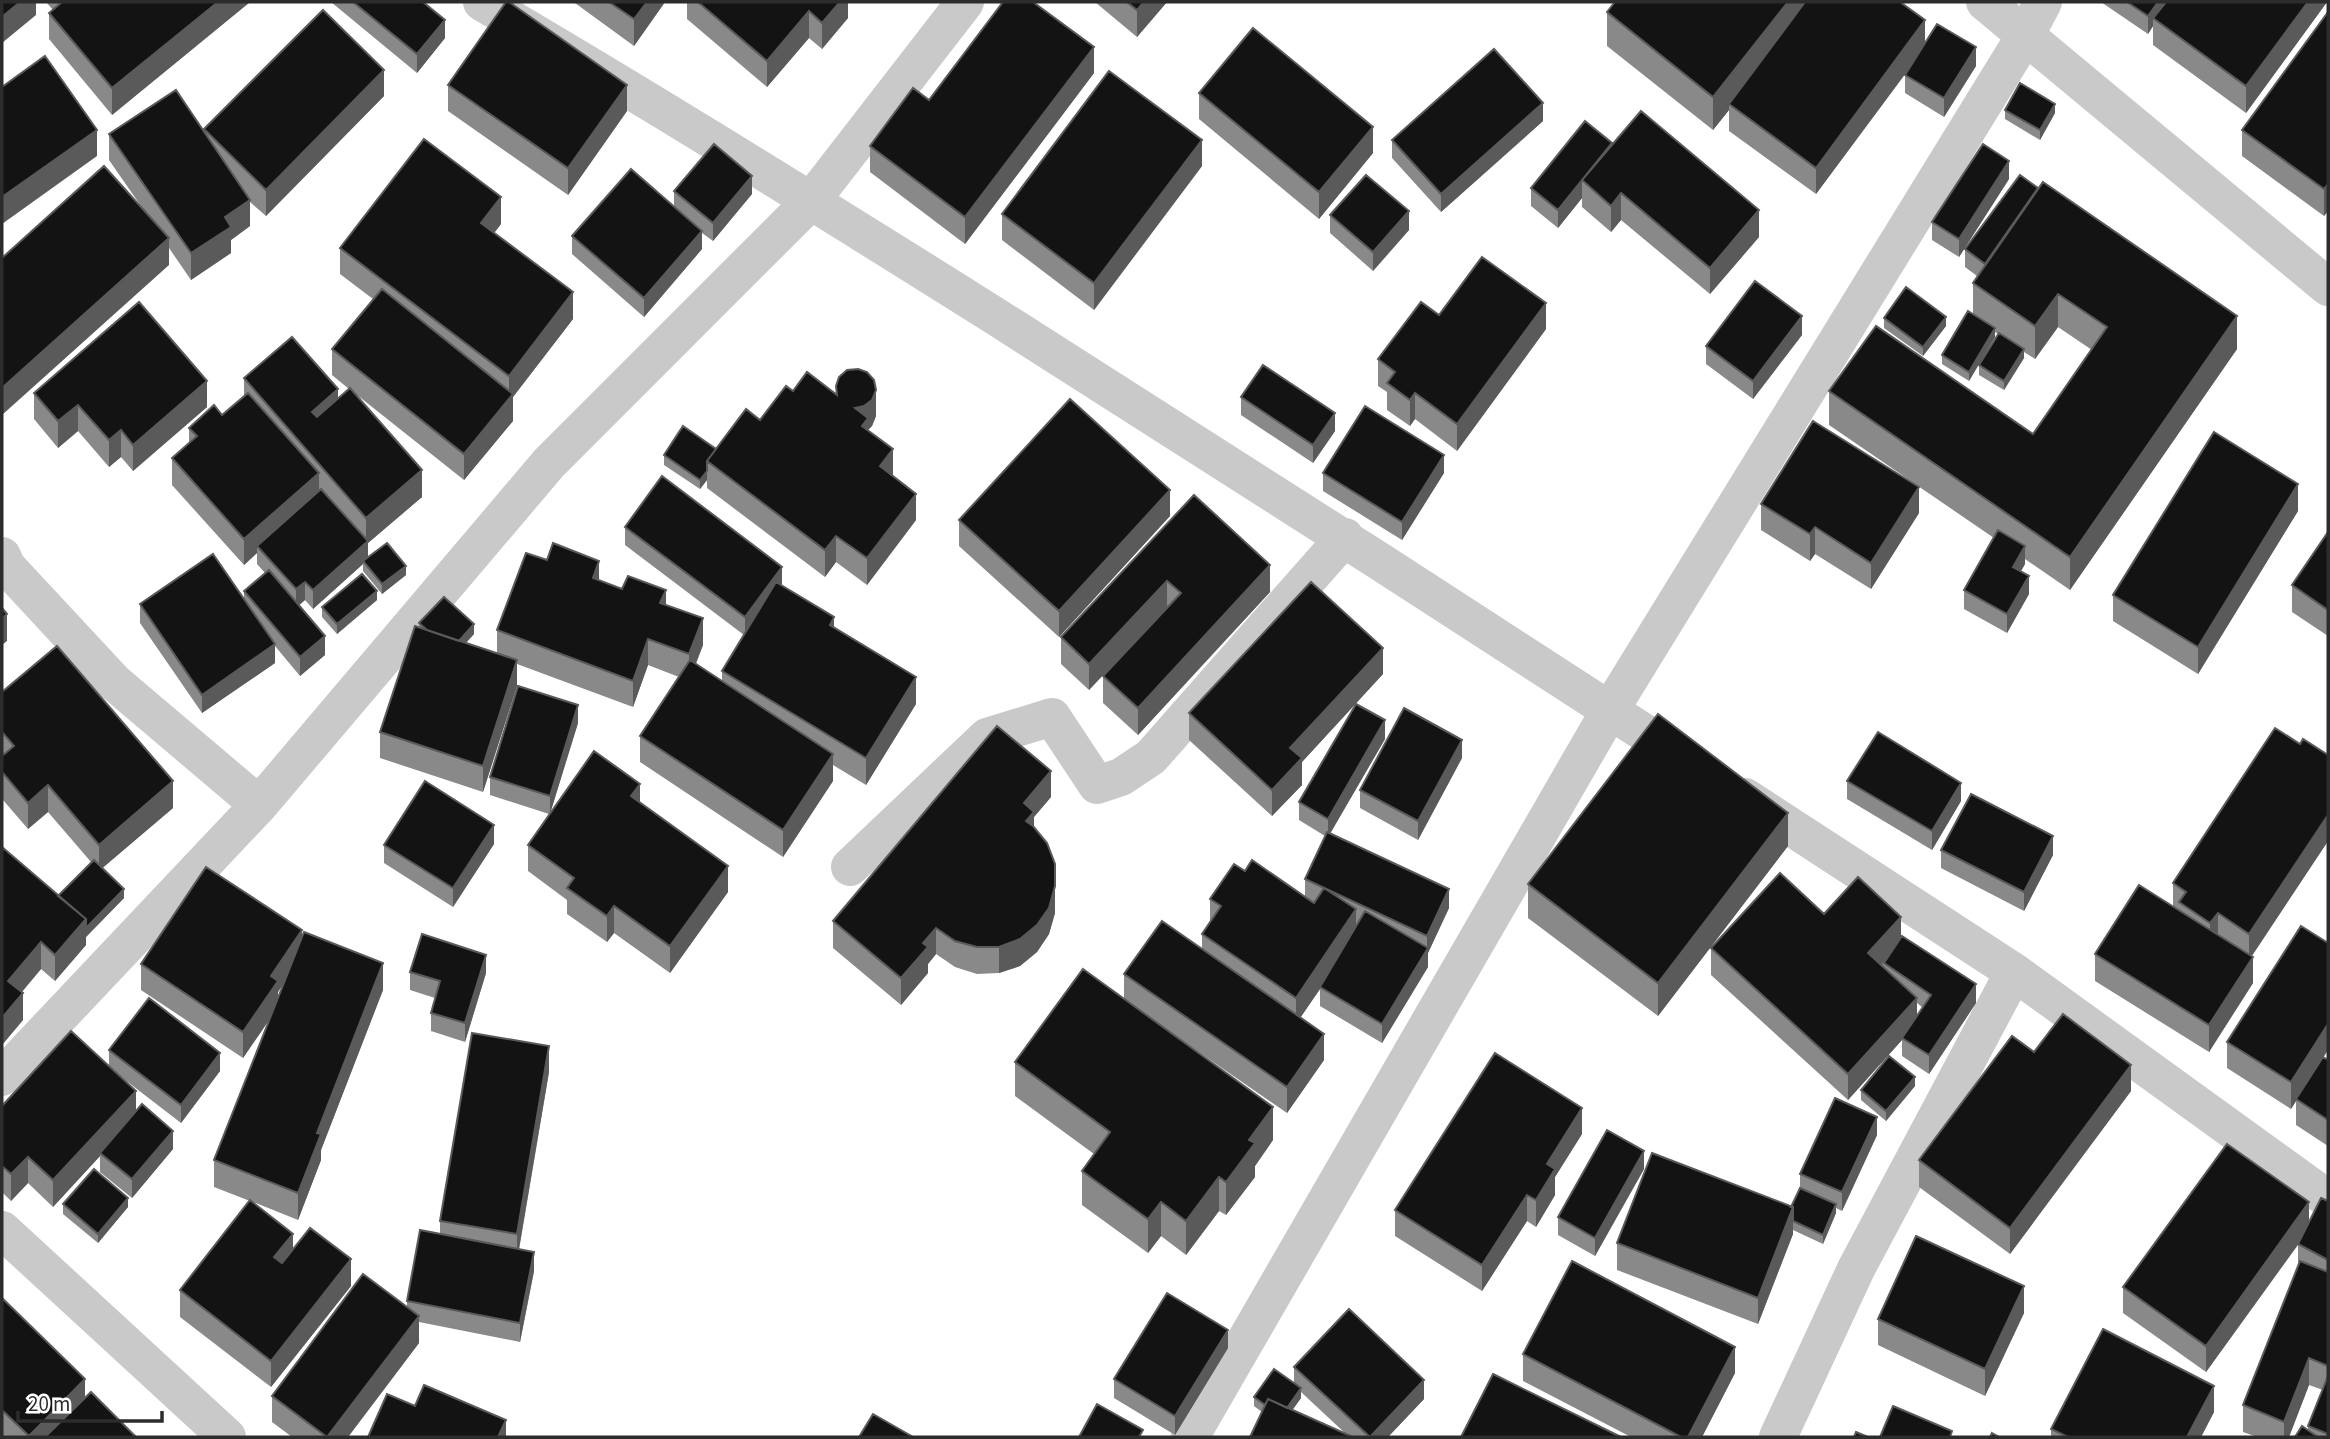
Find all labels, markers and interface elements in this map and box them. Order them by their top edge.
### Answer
scale bar [18,1380,161,1424]
text: 20 m [28,1389,70,1419]

